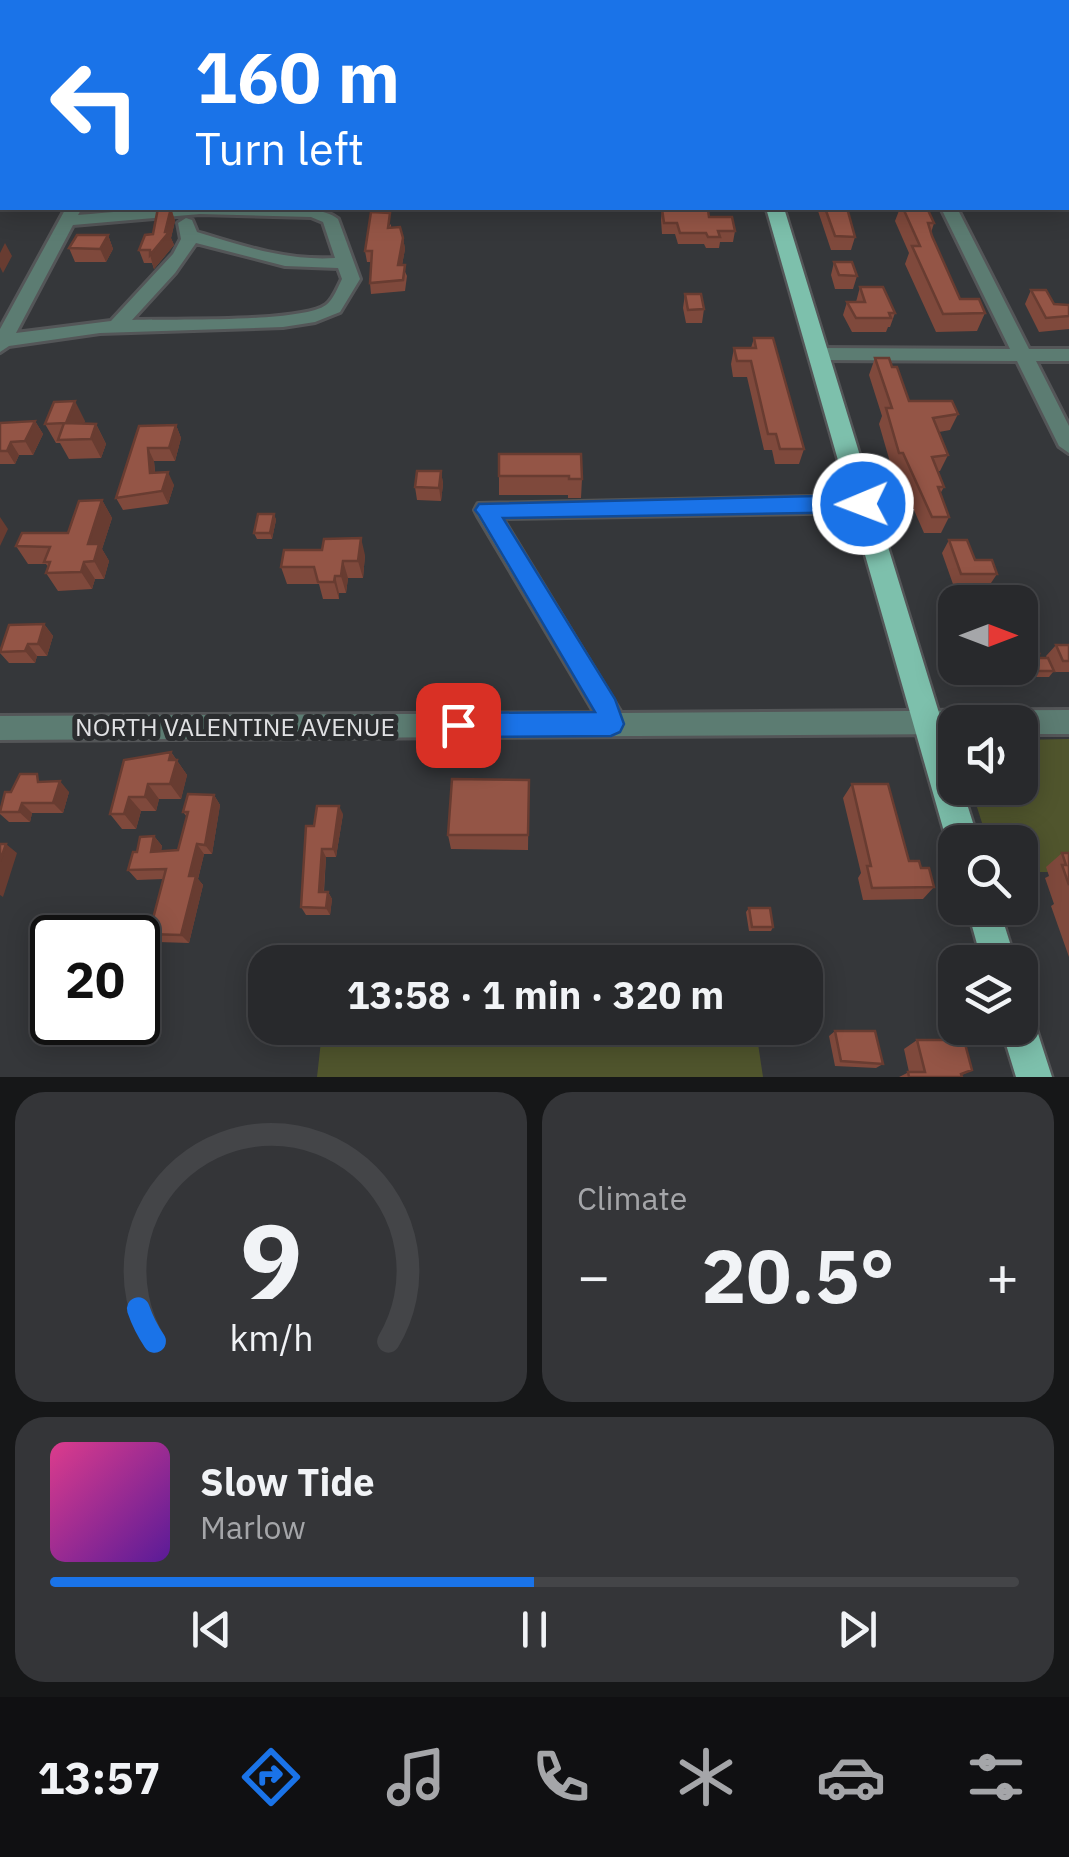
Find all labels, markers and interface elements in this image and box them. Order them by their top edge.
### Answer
text: 160 m [195,31,400,122]
icon: left [30,40,160,170]
text: Turn left [195,119,364,177]
position arrow [811,452,915,556]
north arrow [938,585,1038,685]
map controls [938,585,1038,1045]
pin [416,683,501,768]
icon: arrive [431,698,486,753]
button: sound [938,705,1038,805]
street label: NORTH VALENTINE AVENUE [75,710,395,743]
button: search [938,825,1038,925]
speed limit sign: 20 [30,915,160,1045]
button: layers [938,945,1038,1045]
text: 13:58 · 1 min · 320 m [347,970,724,1019]
text: Climate [577,1177,687,1219]
text: 9 [240,1192,302,1328]
text: 20.5° [701,1226,895,1324]
text: − [577,1240,610,1311]
text: + [986,1240,1019,1311]
text: km/h [229,1314,313,1361]
text: Slow Tide [200,1457,375,1506]
text: Marlow [200,1506,306,1548]
icon: previous [184,1602,239,1657]
icon: pause [507,1602,562,1657]
icon: next [830,1602,885,1657]
icon: directions [236,1742,306,1812]
icon: music [381,1742,451,1812]
icon: phone [526,1742,596,1812]
icon: climate [671,1742,741,1812]
icon: car [816,1742,886,1812]
icon: filters [961,1742,1031,1812]
text: 13:57 [38,1748,160,1806]

